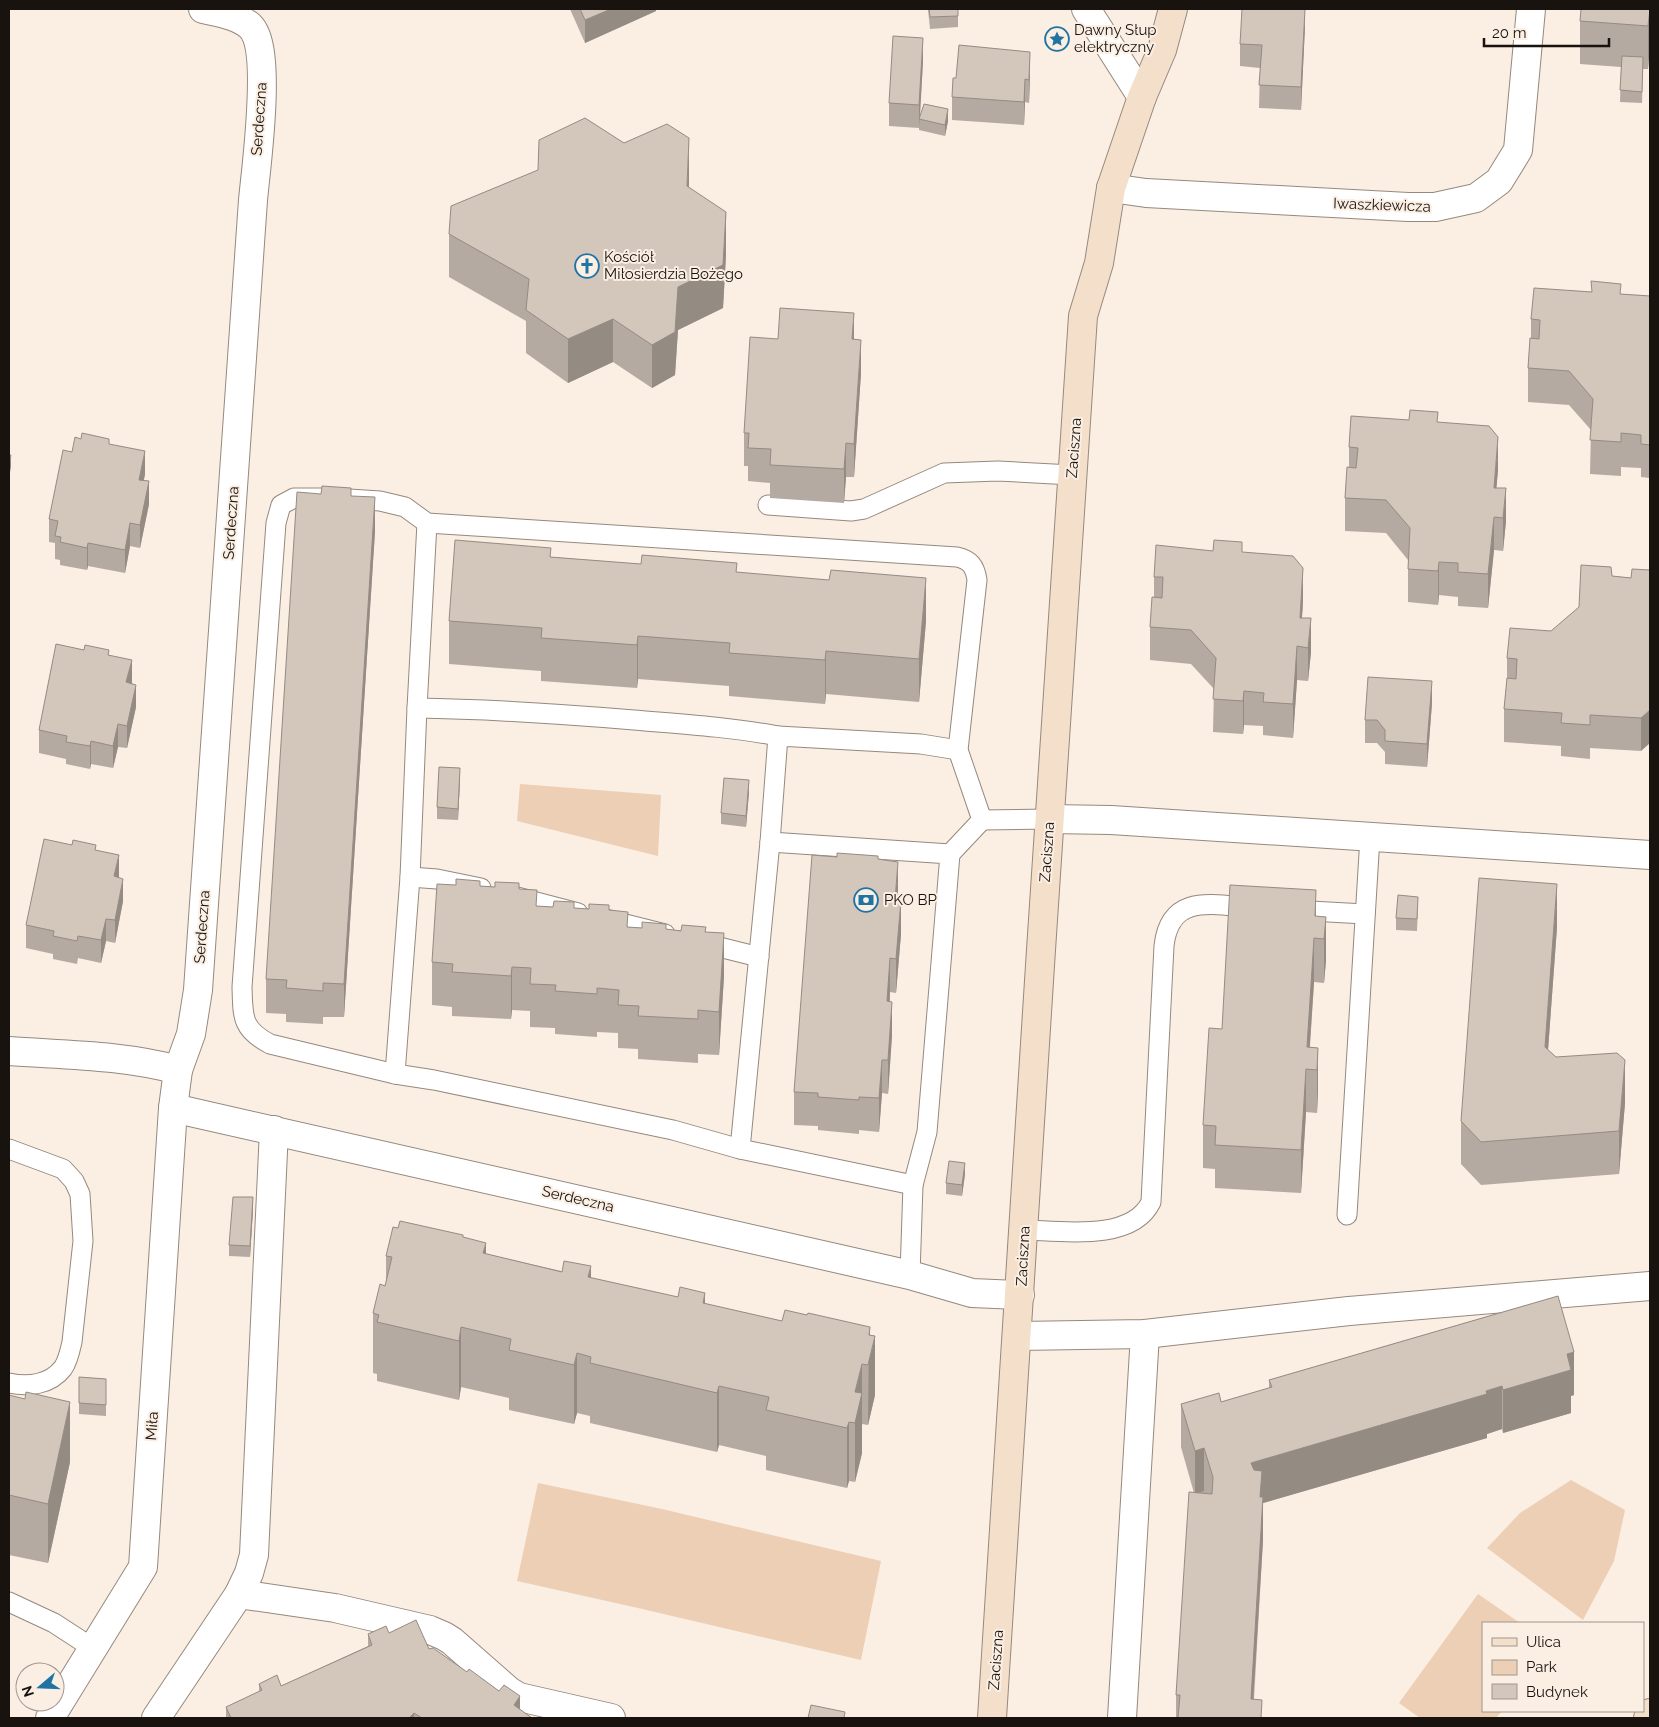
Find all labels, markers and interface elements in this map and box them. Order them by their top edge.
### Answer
scale bar [1484,15,1609,47]
place label: Dawny Słup elektryczny [1074,21,1157,56]
text: 20 m [1492,24,1527,42]
place icon: Dawny Słup elektryczny [1044,26,1070,52]
street label: Serdeczna [247,82,271,156]
street label: Iwaszkiewicza [1333,194,1431,216]
place label: Kościół Miłosierdzia Bożego [604,248,743,283]
church icon: Kościół Miłosierdzia Bożego [574,253,600,279]
street label: Zaciszna [1063,417,1085,479]
street label: Serdeczna [219,486,243,560]
street label: Zaciszna [1036,821,1058,883]
bank icon: PKO BP [853,887,879,913]
street label: Serdeczna [190,890,214,964]
place label: PKO BP [884,891,937,909]
street label: Serdeczna [540,1182,616,1216]
street label: Zaciszna [1012,1225,1034,1287]
street label: Miła [142,1411,162,1441]
legend [1482,1622,1644,1712]
street label: Zaciszna [985,1629,1007,1691]
text: Ulica [1526,1633,1561,1651]
text: Park [1526,1658,1557,1676]
north arrow [15,1662,65,1712]
text: Budynek [1526,1683,1588,1701]
text: N [18,1684,37,1699]

